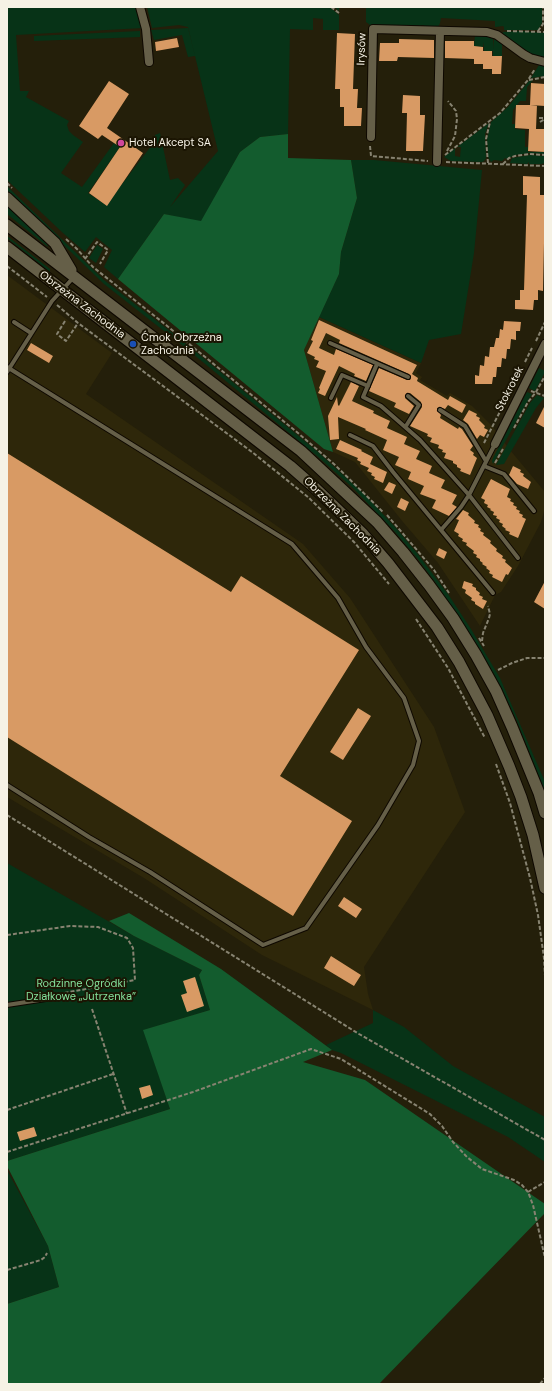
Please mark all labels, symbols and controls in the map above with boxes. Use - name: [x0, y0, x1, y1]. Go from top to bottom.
- street label: Irysów: [355, 32, 369, 66]
- place label: Hotel Akcept SA: [129, 136, 211, 150]
- marker: Hotel Akcept SA: [116, 138, 126, 148]
- street label: Obrzeżna Zachodnia: [37, 268, 127, 342]
- place label: Ćmok Obrzeżna Zachodnia: [141, 331, 222, 357]
- marker: Ćmok Obrzeżna Zachodnia: [128, 339, 138, 349]
- street label: Stokrotek: [493, 364, 527, 414]
- street label: Obrzeżna Zachodnia: [301, 475, 383, 557]
- park label: Rodzinne Ogródki Działkowe „Jutrzenka”: [26, 977, 136, 1003]

